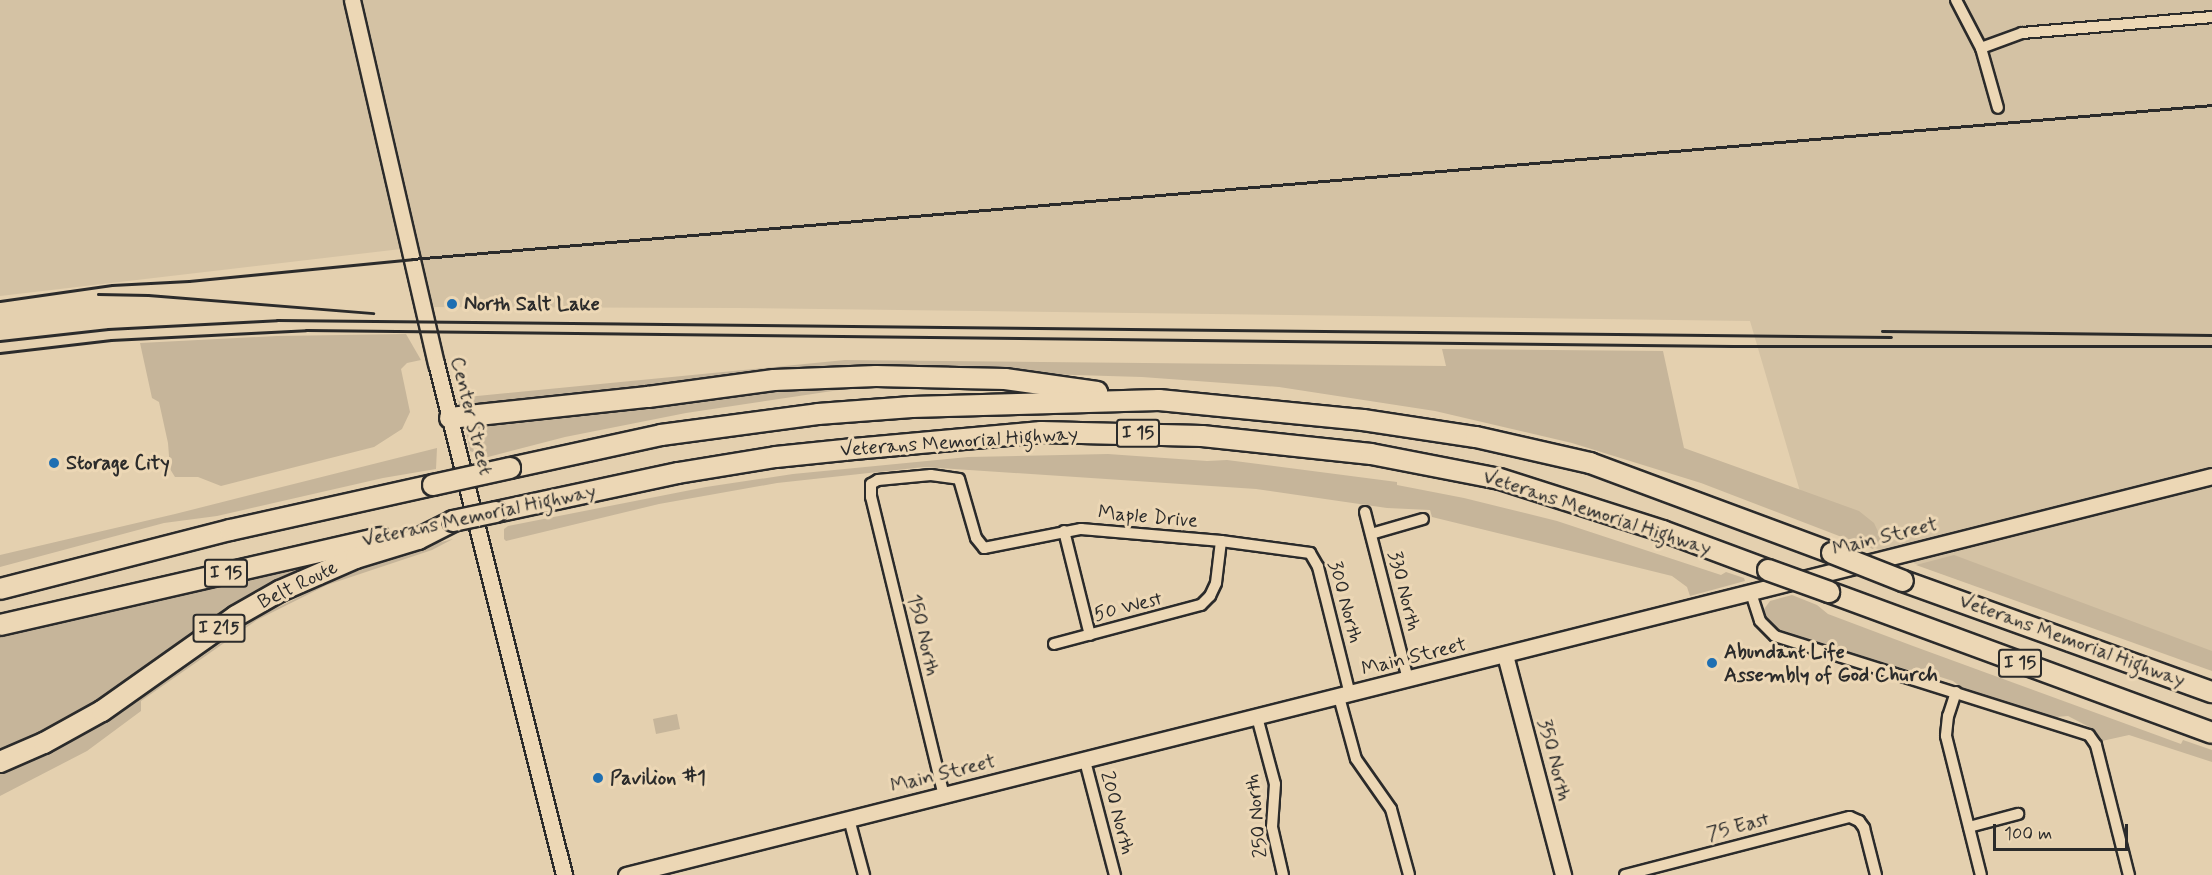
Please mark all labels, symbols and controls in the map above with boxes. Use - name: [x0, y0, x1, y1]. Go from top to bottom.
- place label: North Salt Lake: [464, 292, 600, 316]
- marker: North Salt Lake: [445, 297, 459, 311]
- street label: Center Street: [444, 353, 498, 479]
- road number: I 15: [1116, 418, 1160, 448]
- street label: Veterans Memorial Highway: [837, 422, 1081, 462]
- place label: Storage City: [66, 451, 170, 475]
- marker: Storage City: [47, 456, 61, 470]
- street label: Veterans Memorial Highway: [1478, 464, 1716, 562]
- street label: Veterans Memorial Highway: [358, 479, 600, 553]
- street label: Maple Drive: [1098, 501, 1198, 533]
- street label: Main Street: [1830, 512, 1940, 562]
- street label: 330 North: [1383, 549, 1425, 633]
- street label: Belt Route: [254, 555, 342, 615]
- road number: I 15: [204, 558, 248, 588]
- street label: 300 North: [1322, 558, 1368, 646]
- street label: 50 West: [1091, 587, 1165, 627]
- street label: Veterans Memorial Highway: [1954, 588, 2190, 694]
- street label: 150 North: [901, 592, 945, 678]
- road number: I 215: [192, 613, 246, 643]
- street label: Main Street: [1359, 632, 1469, 682]
- place label: Abundant Life Assembly of God Church: [1724, 640, 1938, 687]
- road number: I 15: [1998, 648, 2042, 678]
- marker: Abundant Life Assembly of God Church: [1705, 656, 1719, 670]
- street label: 350 North: [1532, 717, 1576, 803]
- street label: Main Street: [888, 749, 998, 799]
- place label: Pavilion #1: [610, 766, 705, 790]
- street label: 200 North: [1094, 769, 1140, 857]
- marker: Pavilion #1: [591, 771, 605, 785]
- street label: 250 North: [1241, 773, 1273, 859]
- street label: 75 East: [1704, 807, 1772, 847]
- scale bar: [1996, 812, 2131, 850]
- text: 100 m: [2004, 822, 2052, 846]

